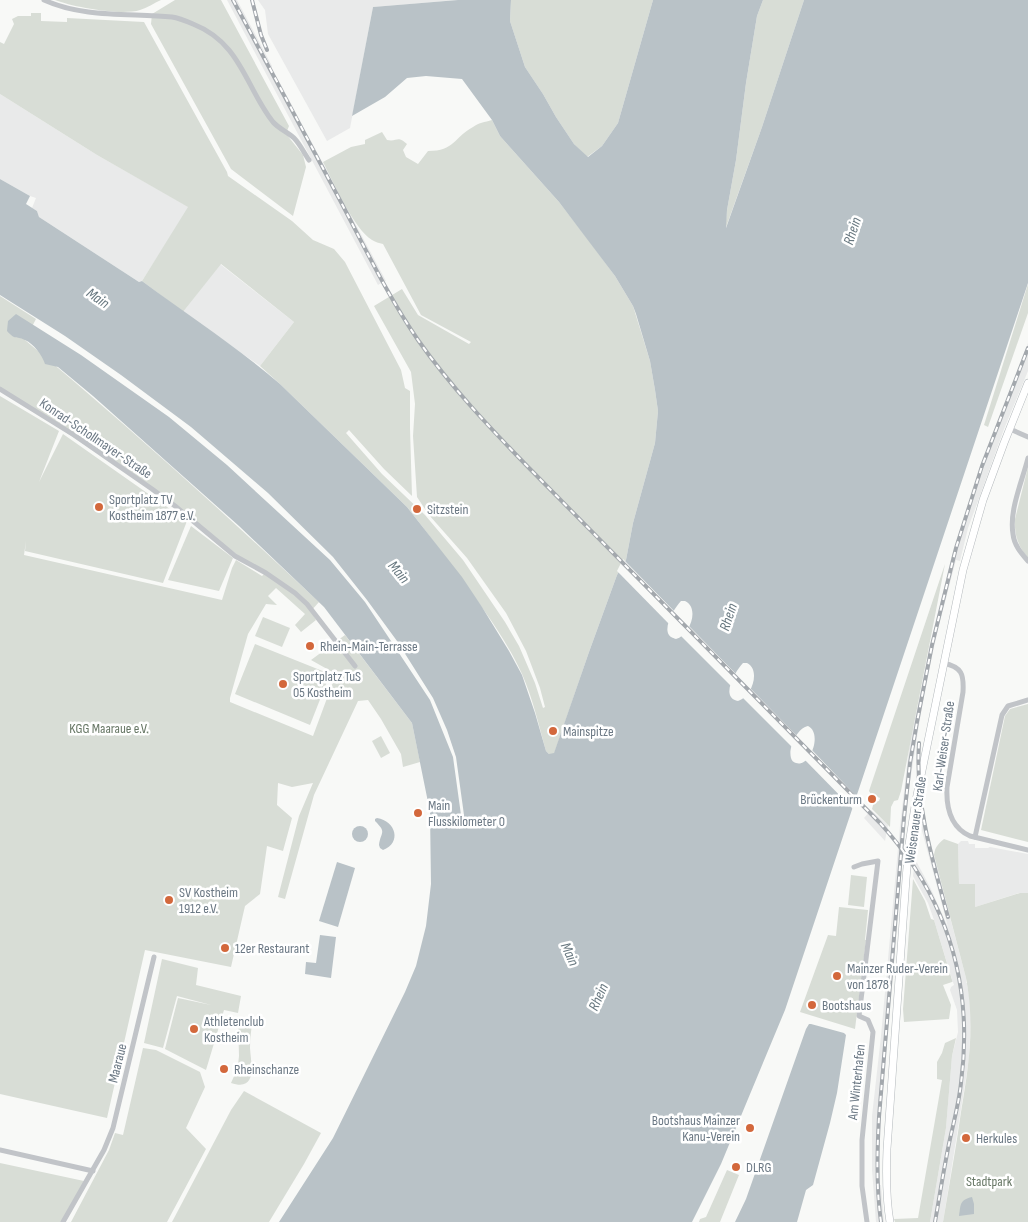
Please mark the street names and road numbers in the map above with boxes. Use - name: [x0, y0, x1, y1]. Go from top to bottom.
- street label: Konrad-Schollmayer-Straße: [36, 395, 155, 482]
- street label: Karl-Weiser-Straße: [929, 700, 958, 792]
- street label: Weisenauer Straße: [901, 775, 930, 865]
- street label: Maaraue: [104, 1042, 131, 1084]
- street label: Am Winterhafen: [844, 1043, 869, 1122]

